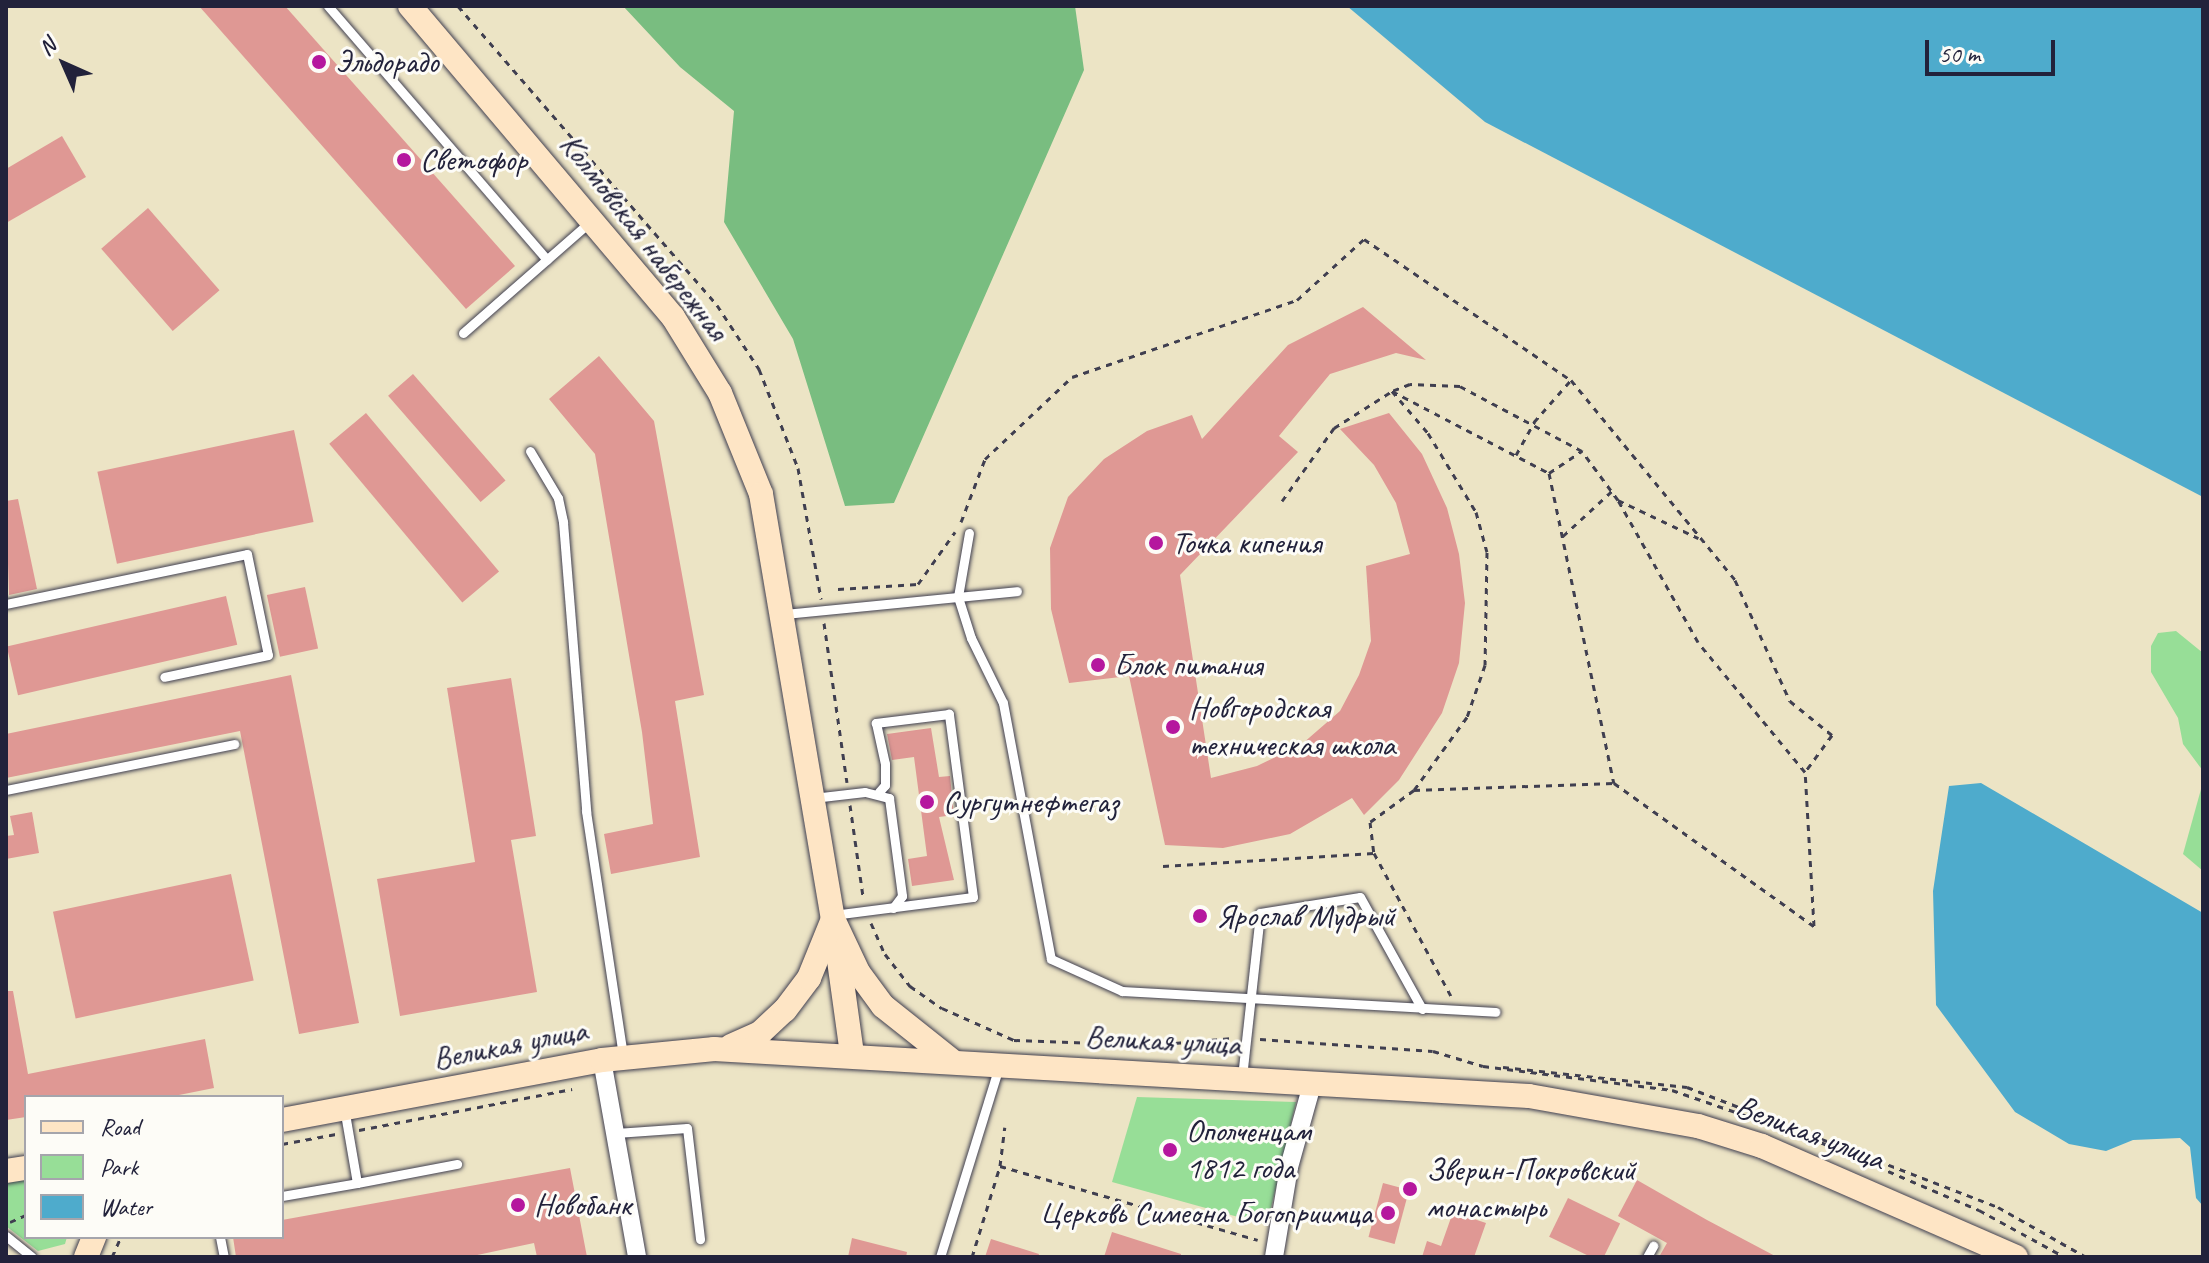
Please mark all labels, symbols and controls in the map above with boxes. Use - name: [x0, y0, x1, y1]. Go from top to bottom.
- north arrow: [24, 24, 104, 104]
- scale bar: [1929, 24, 2059, 74]
- text: N: [32, 32, 62, 62]
- text: 50 m: [1939, 39, 1980, 69]
- place label: Эльдорадо: [335, 43, 439, 81]
- marker: Эльдорадо: [310, 53, 328, 71]
- street label: Колмовская набережная: [551, 125, 737, 349]
- place label: Светофор: [420, 141, 527, 179]
- marker: Светофор: [395, 151, 413, 169]
- place label: Точка кипения: [1172, 524, 1321, 562]
- marker: Точка кипения: [1147, 534, 1165, 552]
- place label: Блок питания: [1114, 646, 1265, 684]
- marker: Блок питания: [1089, 656, 1107, 674]
- place label: Новгородская техническая школа: [1189, 690, 1394, 765]
- marker: Новгородская техническая школа: [1164, 718, 1182, 736]
- place label: Сургутнефтегаз: [943, 783, 1118, 821]
- marker: Сургутнефтегаз: [918, 793, 936, 811]
- place label: Ярослав Мудрый: [1216, 897, 1395, 935]
- marker: Ярослав Мудрый: [1191, 907, 1209, 925]
- street label: Великая улица: [429, 1011, 591, 1079]
- street label: Великая улица: [1083, 1018, 1243, 1064]
- street label: Великая улица: [1730, 1087, 1890, 1179]
- legend: [24, 1095, 284, 1239]
- text: Road: [100, 1112, 140, 1142]
- place label: Ополченцам 1812 года: [1186, 1113, 1310, 1188]
- marker: Ополченцам 1812 года: [1161, 1141, 1179, 1159]
- text: Park: [100, 1152, 138, 1182]
- place label: Зверин-Покровский монастырь: [1426, 1152, 1636, 1227]
- marker: Зверин-Покровский монастырь: [1401, 1180, 1419, 1198]
- place label: Новобанк: [534, 1186, 631, 1224]
- text: Water: [100, 1192, 152, 1222]
- place label: Церковь Симеона Богоприимца: [1041, 1194, 1372, 1232]
- marker: Новобанк: [509, 1196, 527, 1214]
- marker: Церковь Симеона Богоприимца: [1379, 1204, 1397, 1222]

